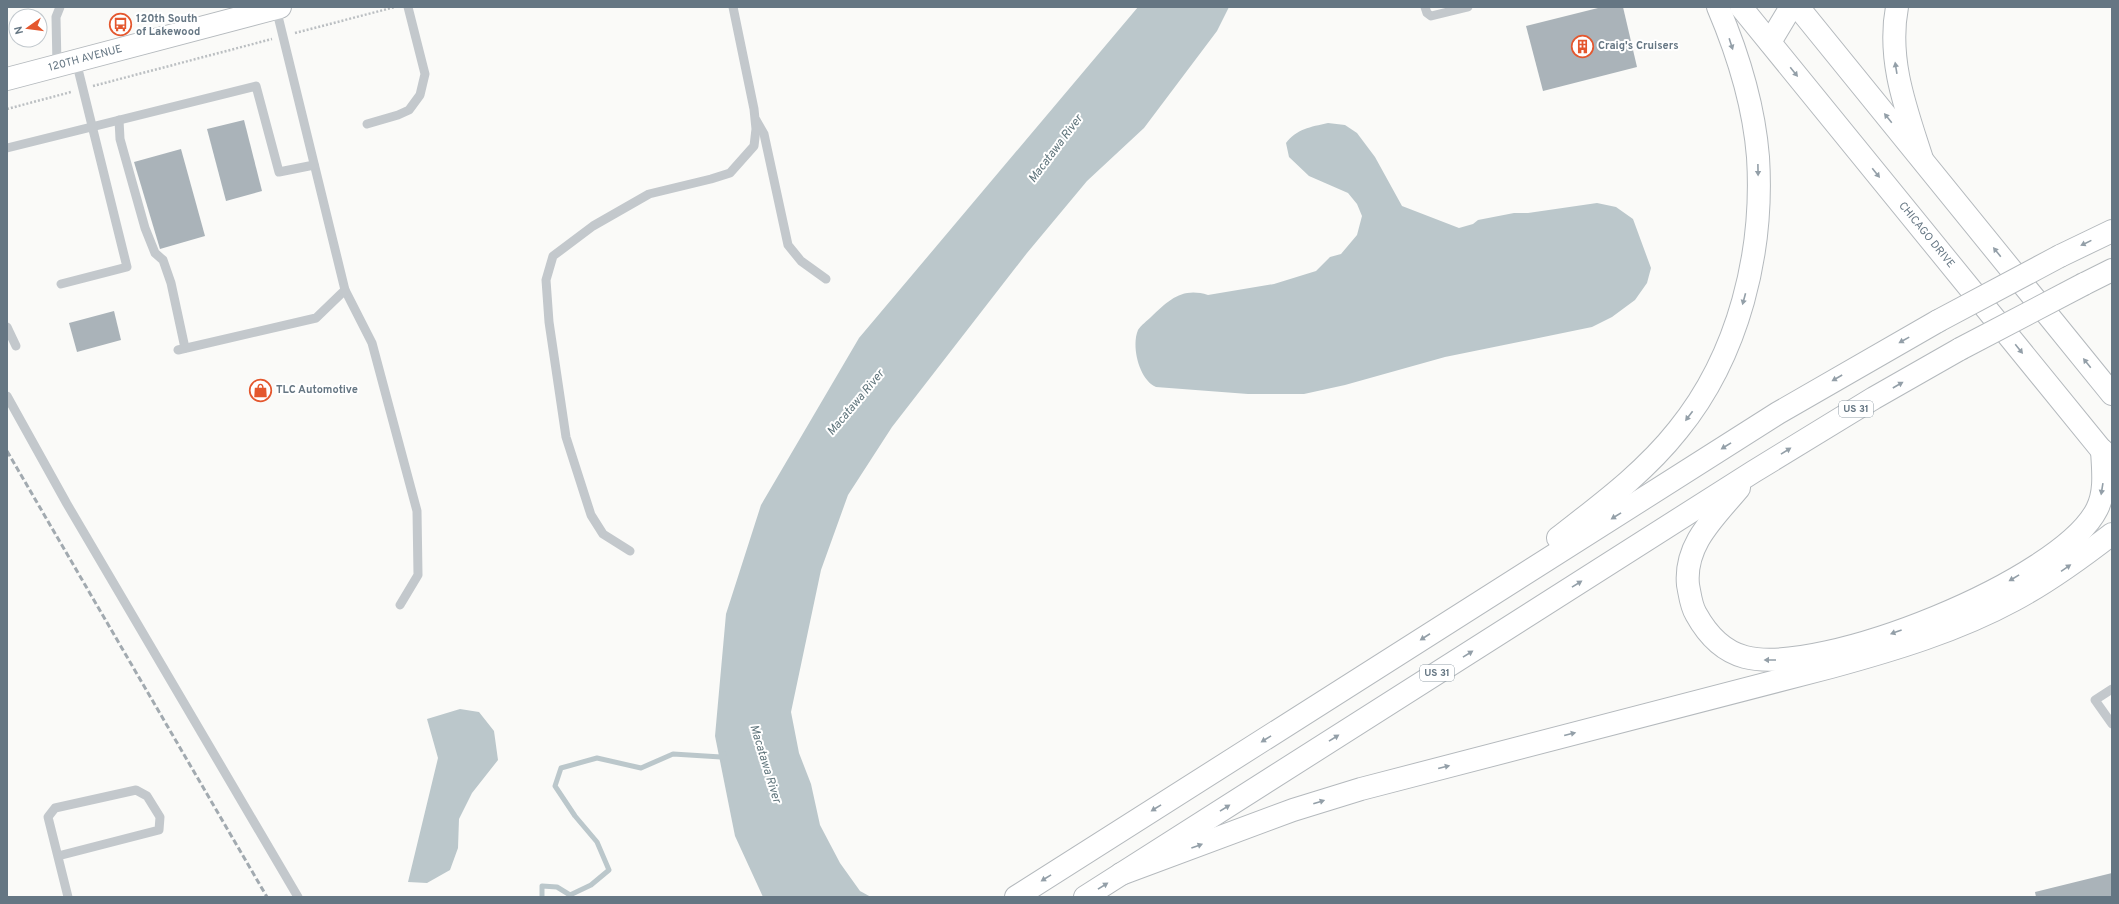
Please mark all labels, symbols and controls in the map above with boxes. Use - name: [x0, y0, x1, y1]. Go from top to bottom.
- north arrow: [8, 8, 48, 48]
- bus stop icon: 120th South of Lakewood: [108, 12, 134, 38]
- place label: 120th South of Lakewood: [136, 12, 200, 39]
- text: N: [12, 25, 27, 36]
- building icon: Craig's Cruisers: [1569, 33, 1595, 59]
- one-way arrow: [1729, 38, 1735, 50]
- place label: Craig's Cruisers: [1598, 39, 1679, 53]
- street label: 120TH AVENUE: [47, 42, 124, 75]
- one-way arrow: [1893, 62, 1899, 74]
- one-way arrow: [1790, 67, 1799, 78]
- water label: Macatawa River: [1025, 111, 1088, 186]
- one-way arrow: [1884, 113, 1893, 124]
- one-way arrow: [1755, 164, 1761, 177]
- one-way arrow: [1872, 168, 1881, 178]
- street label: CHICAGO DRIVE: [1895, 199, 1958, 271]
- one-way arrow: [2080, 240, 2091, 246]
- one-way arrow: [1992, 246, 2001, 257]
- one-way arrow: [1740, 293, 1746, 305]
- one-way arrow: [1898, 337, 1910, 343]
- one-way arrow: [2015, 343, 2023, 354]
- one-way arrow: [2083, 358, 2092, 369]
- water label: Macatawa River: [824, 366, 889, 439]
- one-way arrow: [1831, 375, 1843, 382]
- shop icon: TLC Automotive: [247, 377, 273, 403]
- one-way arrow: [1892, 381, 1904, 388]
- place label: TLC Automotive: [276, 383, 358, 397]
- road number: US 31: [1839, 401, 1873, 417]
- one-way arrow: [1685, 411, 1693, 422]
- one-way arrow: [1720, 443, 1732, 450]
- one-way arrow: [1780, 448, 1792, 455]
- one-way arrow: [2099, 483, 2105, 495]
- one-way arrow: [1611, 512, 1621, 520]
- one-way arrow: [2061, 564, 2072, 572]
- one-way arrow: [2008, 575, 2020, 582]
- one-way arrow: [1572, 580, 1582, 588]
- one-way arrow: [1890, 629, 1902, 635]
- one-way arrow: [1419, 634, 1431, 641]
- one-way arrow: [1462, 650, 1474, 657]
- one-way arrow: [1763, 657, 1776, 663]
- road number: US 31: [1420, 665, 1454, 681]
- water label: Macatawa River: [745, 723, 785, 807]
- one-way arrow: [1564, 731, 1576, 737]
- one-way arrow: [1260, 735, 1272, 742]
- one-way arrow: [1328, 735, 1340, 742]
- one-way arrow: [1438, 763, 1450, 769]
- one-way arrow: [1313, 799, 1325, 805]
- one-way arrow: [1151, 804, 1161, 812]
- one-way arrow: [1219, 805, 1231, 812]
- one-way arrow: [1191, 843, 1203, 849]
- one-way arrow: [1040, 874, 1052, 881]
- one-way arrow: [1097, 882, 1109, 889]

